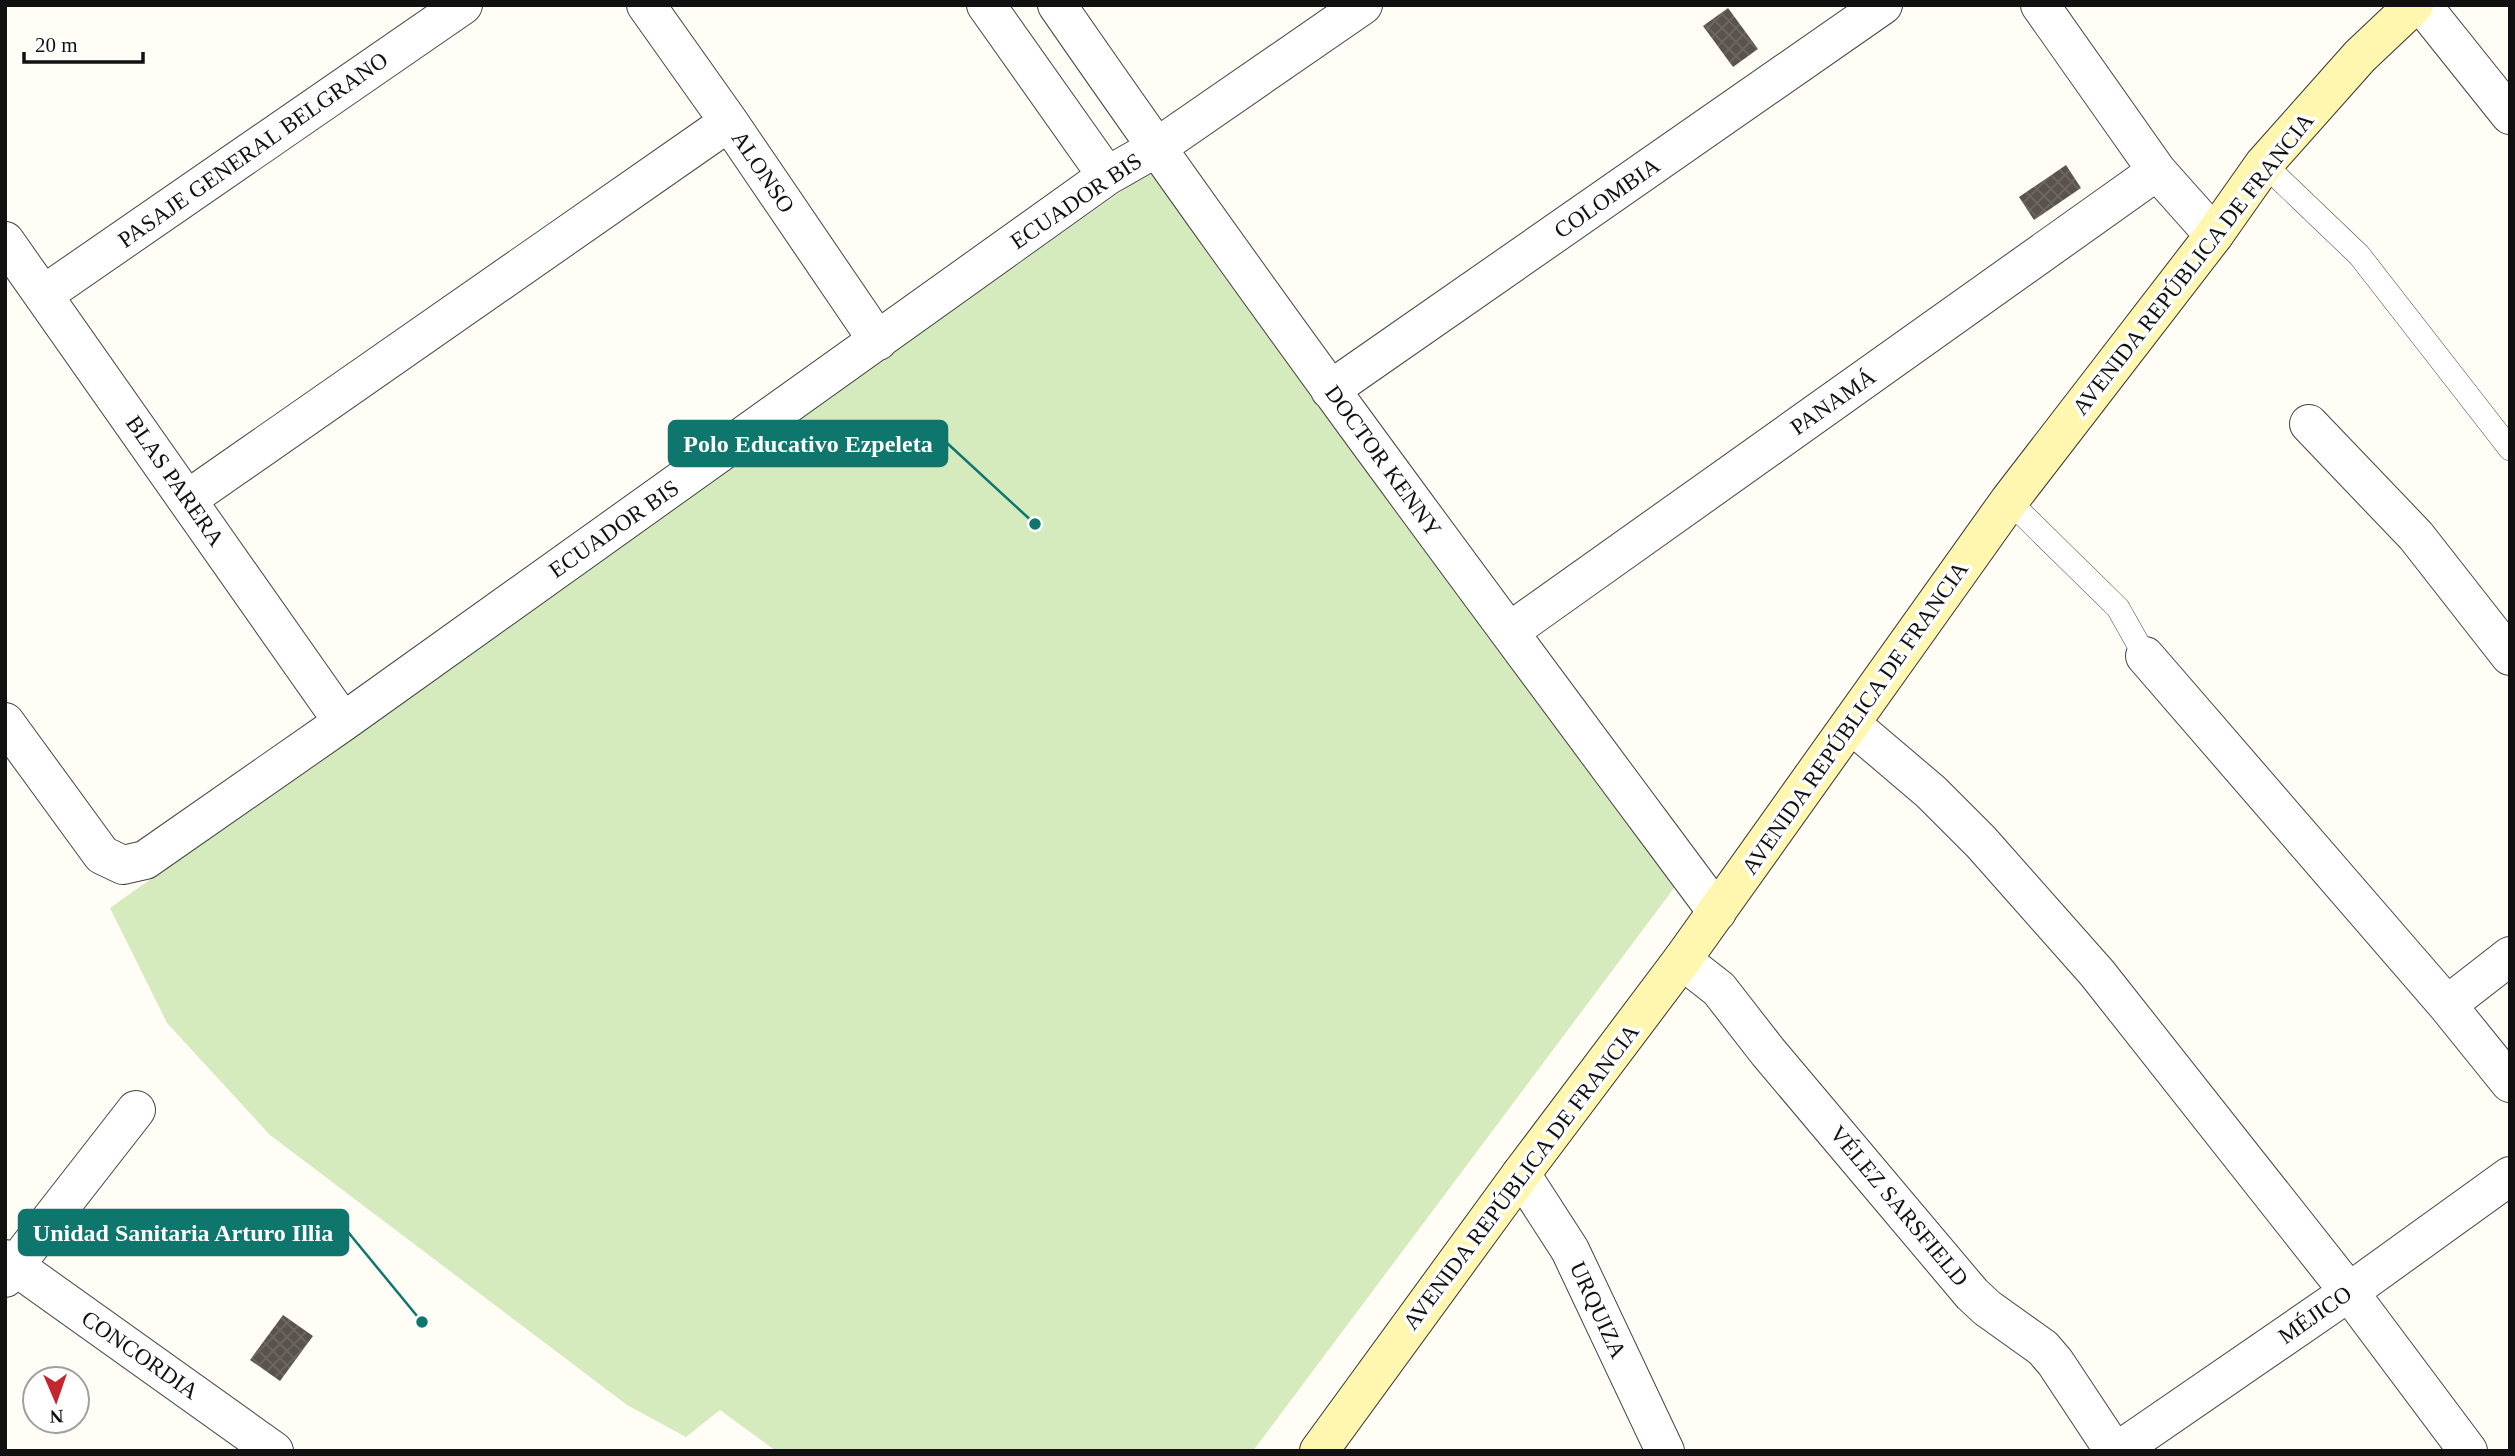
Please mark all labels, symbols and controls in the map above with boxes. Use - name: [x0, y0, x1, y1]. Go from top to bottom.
- scale bar: [24, 21, 144, 65]
- text: 20 m: [35, 33, 78, 57]
- street label: PASAJE GENERAL BELGRANO: [114, 47, 392, 253]
- street label: AVENIDA REPÚBLICA DE FRANCIA: [2067, 107, 2319, 420]
- street label: ALONSO: [727, 126, 799, 218]
- street label: ECUADOR BIS: [1006, 148, 1146, 254]
- street label: COLOMBIA: [1550, 152, 1665, 243]
- street label: PANAMÁ: [1786, 364, 1880, 440]
- street label: DOCTOR KENNY: [1320, 381, 1446, 542]
- street label: BLAS PARERA: [121, 411, 229, 551]
- callout: Polo Educativo Ezpeleta: [669, 421, 947, 466]
- text: Polo Educativo Ezpeleta: [683, 431, 933, 457]
- street label: ECUADOR BIS: [544, 475, 684, 583]
- street label: AVENIDA REPÚBLICA DE FRANCIA: [1736, 556, 1973, 879]
- street label: AVENIDA REPÚBLICA DE FRANCIA: [1397, 1018, 1644, 1335]
- street label: VÉLEZ SARSFIELD: [1825, 1121, 1973, 1291]
- callout: Unidad Sanitaria Arturo Illia: [19, 1210, 348, 1255]
- text: Unidad Sanitaria Arturo Illia: [33, 1220, 333, 1246]
- street label: URQUIZA: [1565, 1258, 1631, 1363]
- street label: MÉJICO: [2274, 1281, 2356, 1349]
- street label: CONCORDIA: [77, 1306, 203, 1405]
- north arrow: [21, 1365, 91, 1435]
- text: N: [49, 1406, 64, 1427]

